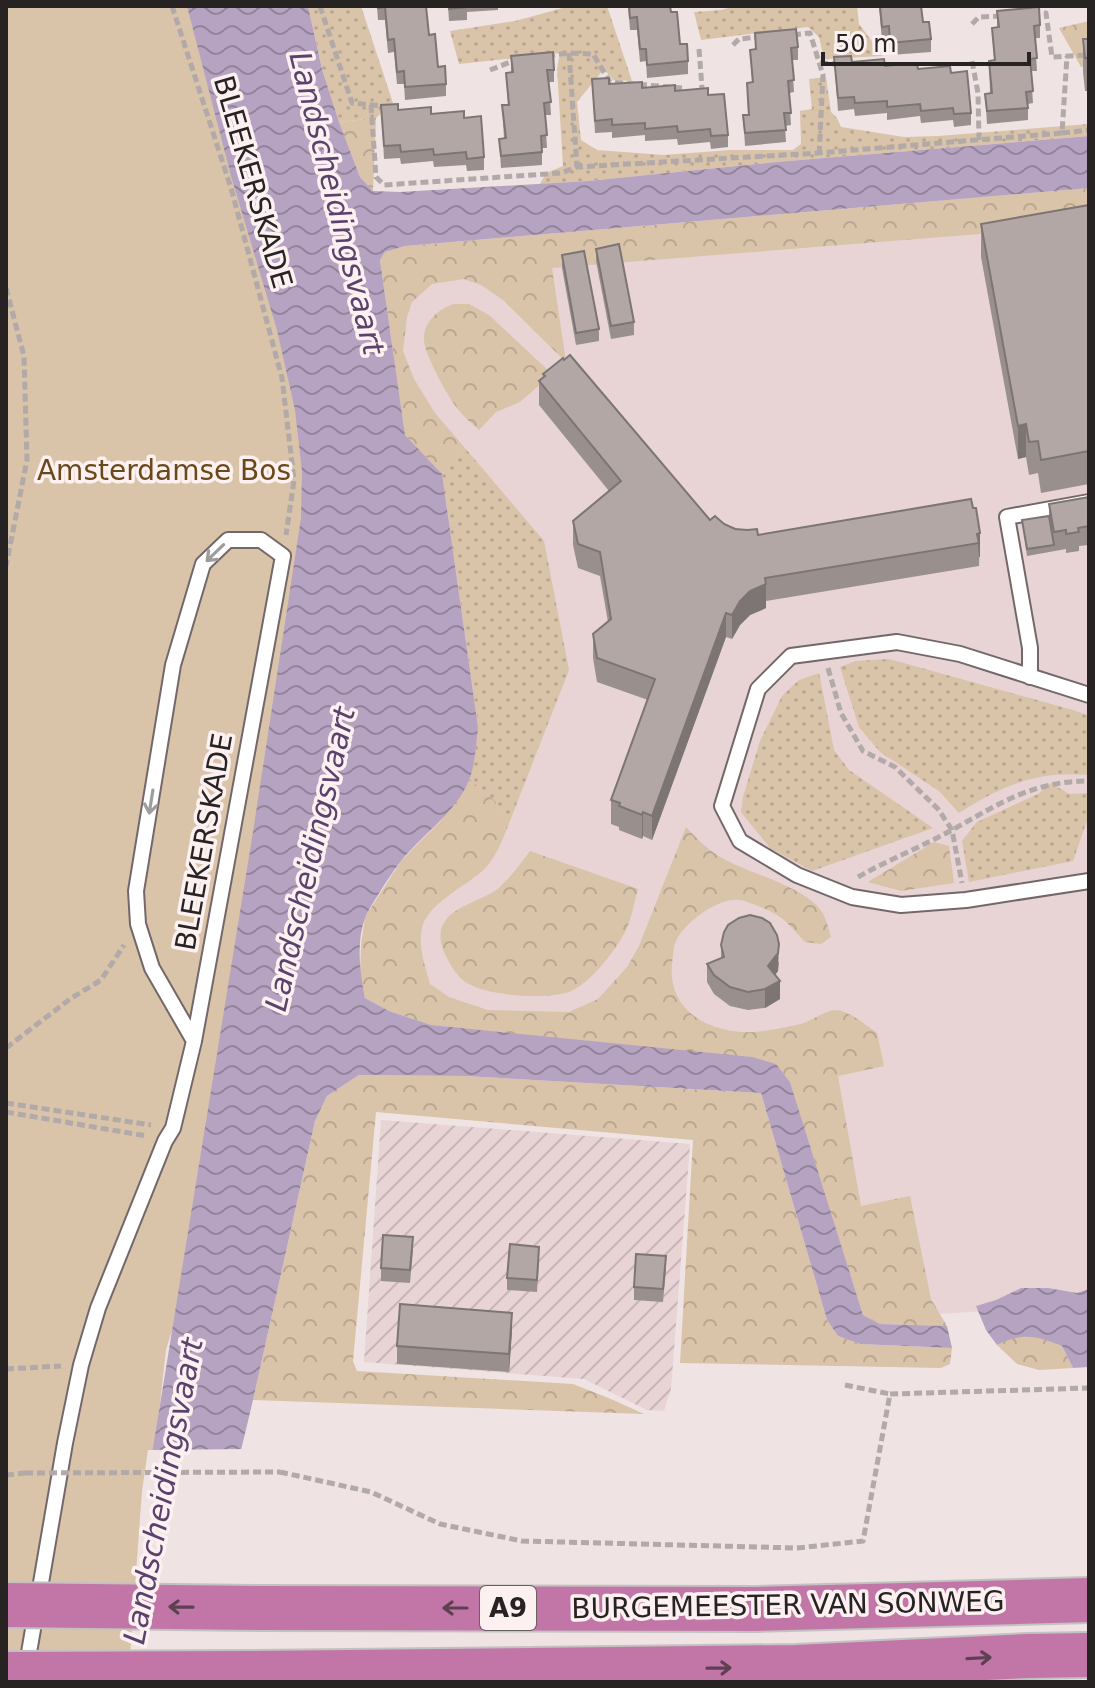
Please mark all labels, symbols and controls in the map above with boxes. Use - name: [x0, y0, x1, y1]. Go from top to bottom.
- scale bar: [823, 16, 1029, 66]
- text: 50 m: [835, 30, 897, 58]
- water label: Landscheidingsvaart: [282, 48, 392, 359]
- street label: BLEEKERSKADE: [207, 72, 299, 292]
- park label: Amsterdamse Bos: [37, 454, 291, 487]
- one-way arrow: [205, 543, 225, 562]
- water label: Landscheidingsvaart: [258, 702, 362, 1014]
- street label: BLEEKERSKADE: [169, 731, 239, 953]
- one-way arrow: [143, 788, 158, 814]
- water label: Landscheidingsvaart: [116, 1334, 210, 1647]
- street label: BURGEMEESTER VAN SONWEG: [571, 1585, 1005, 1625]
- road number: A9: [480, 1586, 536, 1630]
- one-way arrow: [168, 1599, 195, 1615]
- one-way arrow: [442, 1600, 469, 1616]
- one-way arrow: [965, 1650, 992, 1665]
- one-way arrow: [705, 1660, 732, 1675]

